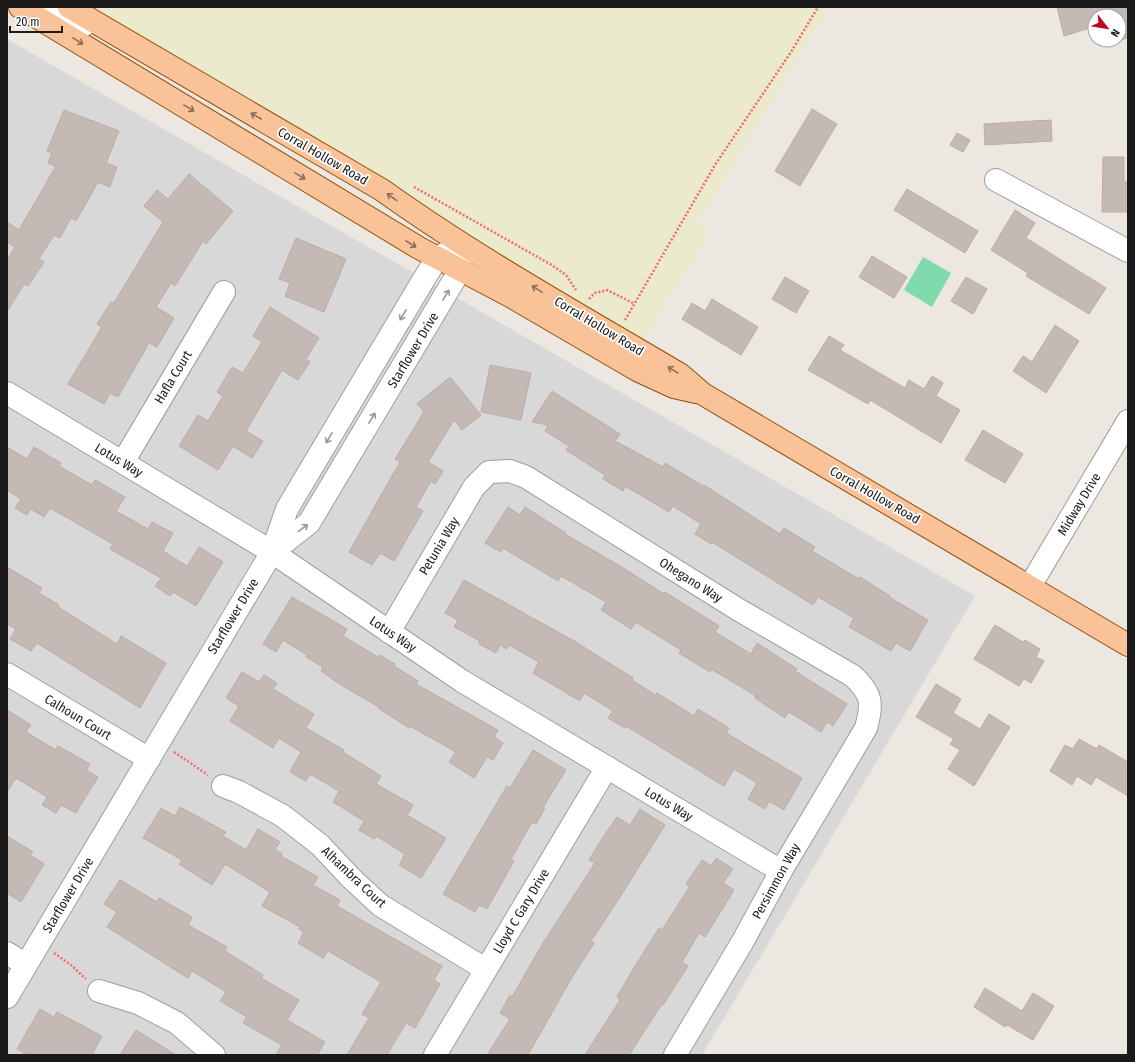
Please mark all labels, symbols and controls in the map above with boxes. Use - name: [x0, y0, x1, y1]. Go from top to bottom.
- scale bar: [10, 8, 62, 34]
- north arrow: [1087, 8, 1127, 48]
- text: 20 m: [16, 15, 40, 29]
- text: N: [1108, 27, 1122, 39]
- one-way arrow: [72, 38, 84, 46]
- one-way arrow: [183, 105, 195, 113]
- one-way arrow: [250, 112, 262, 120]
- street label: Corral Hollow Road: [275, 124, 371, 188]
- one-way arrow: [294, 172, 306, 180]
- one-way arrow: [386, 193, 397, 201]
- one-way arrow: [405, 240, 417, 248]
- one-way arrow: [531, 285, 543, 293]
- one-way arrow: [442, 289, 450, 301]
- street label: Corral Hollow Road: [552, 293, 646, 359]
- one-way arrow: [398, 309, 406, 321]
- street label: Starflower Drive: [385, 310, 441, 390]
- street label: Hafla Court: [151, 347, 195, 406]
- one-way arrow: [667, 365, 679, 373]
- one-way arrow: [368, 412, 376, 424]
- one-way arrow: [325, 432, 333, 443]
- street label: Lotus Way: [92, 440, 146, 480]
- street label: Corral Hollow Road: [827, 463, 923, 527]
- street label: Midway Drive: [1054, 470, 1104, 538]
- street label: Petunia Way: [416, 514, 462, 578]
- one-way arrow: [297, 524, 308, 532]
- street label: Ohegano Way: [657, 555, 726, 605]
- street label: Starflower Drive: [205, 576, 261, 656]
- street label: Lotus Way: [367, 613, 419, 655]
- street label: Calhoun Court: [42, 691, 115, 743]
- street label: Lotus Way: [642, 784, 696, 824]
- street label: Persimmon Way: [749, 840, 803, 921]
- street label: Alhambra Court: [319, 843, 390, 911]
- street label: Starflower Drive: [40, 855, 96, 935]
- street label: Lloyd C Gary Drive: [490, 866, 552, 956]

